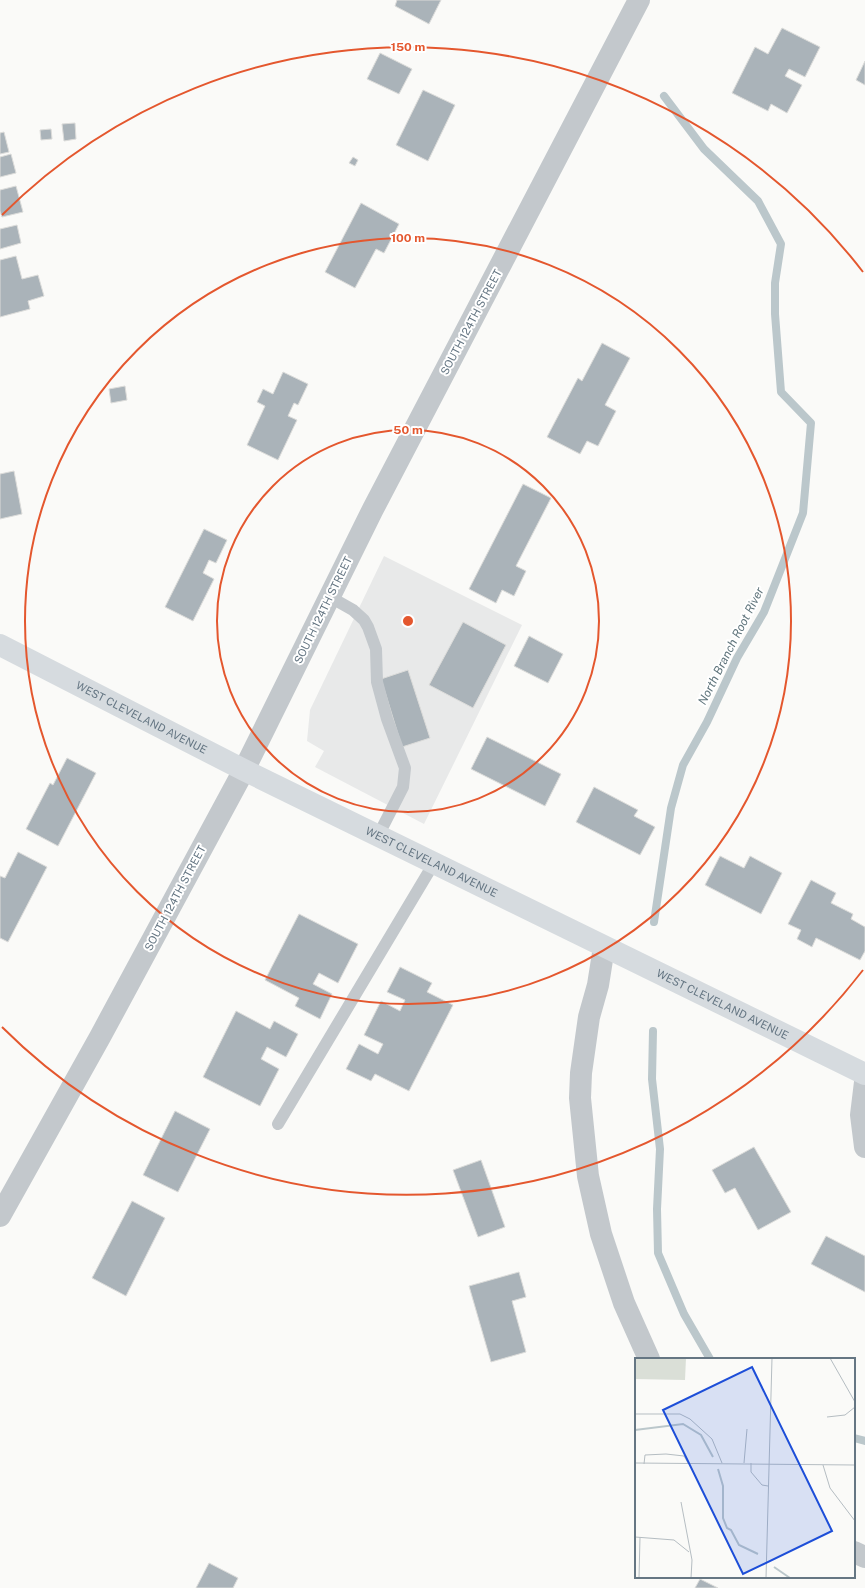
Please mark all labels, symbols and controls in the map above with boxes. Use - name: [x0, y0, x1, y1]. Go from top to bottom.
- text: 150 m: [391, 40, 425, 54]
- text: 100 m: [391, 231, 425, 245]
- street label: SOUTH 124TH STREET: [438, 267, 504, 377]
- text: 50 m: [393, 423, 423, 437]
- street label: SOUTH 124TH STREET: [292, 554, 354, 665]
- water label: North Branch Root River: [695, 584, 767, 707]
- centre of rings: [401, 614, 415, 628]
- street label: WEST CLEVELAND AVENUE: [74, 679, 209, 756]
- street label: WEST CLEVELAND AVENUE: [364, 824, 500, 899]
- street label: SOUTH 124TH STREET: [142, 843, 208, 953]
- street label: WEST CLEVELAND AVENUE: [655, 967, 791, 1042]
- inset map: [635, 1358, 855, 1578]

